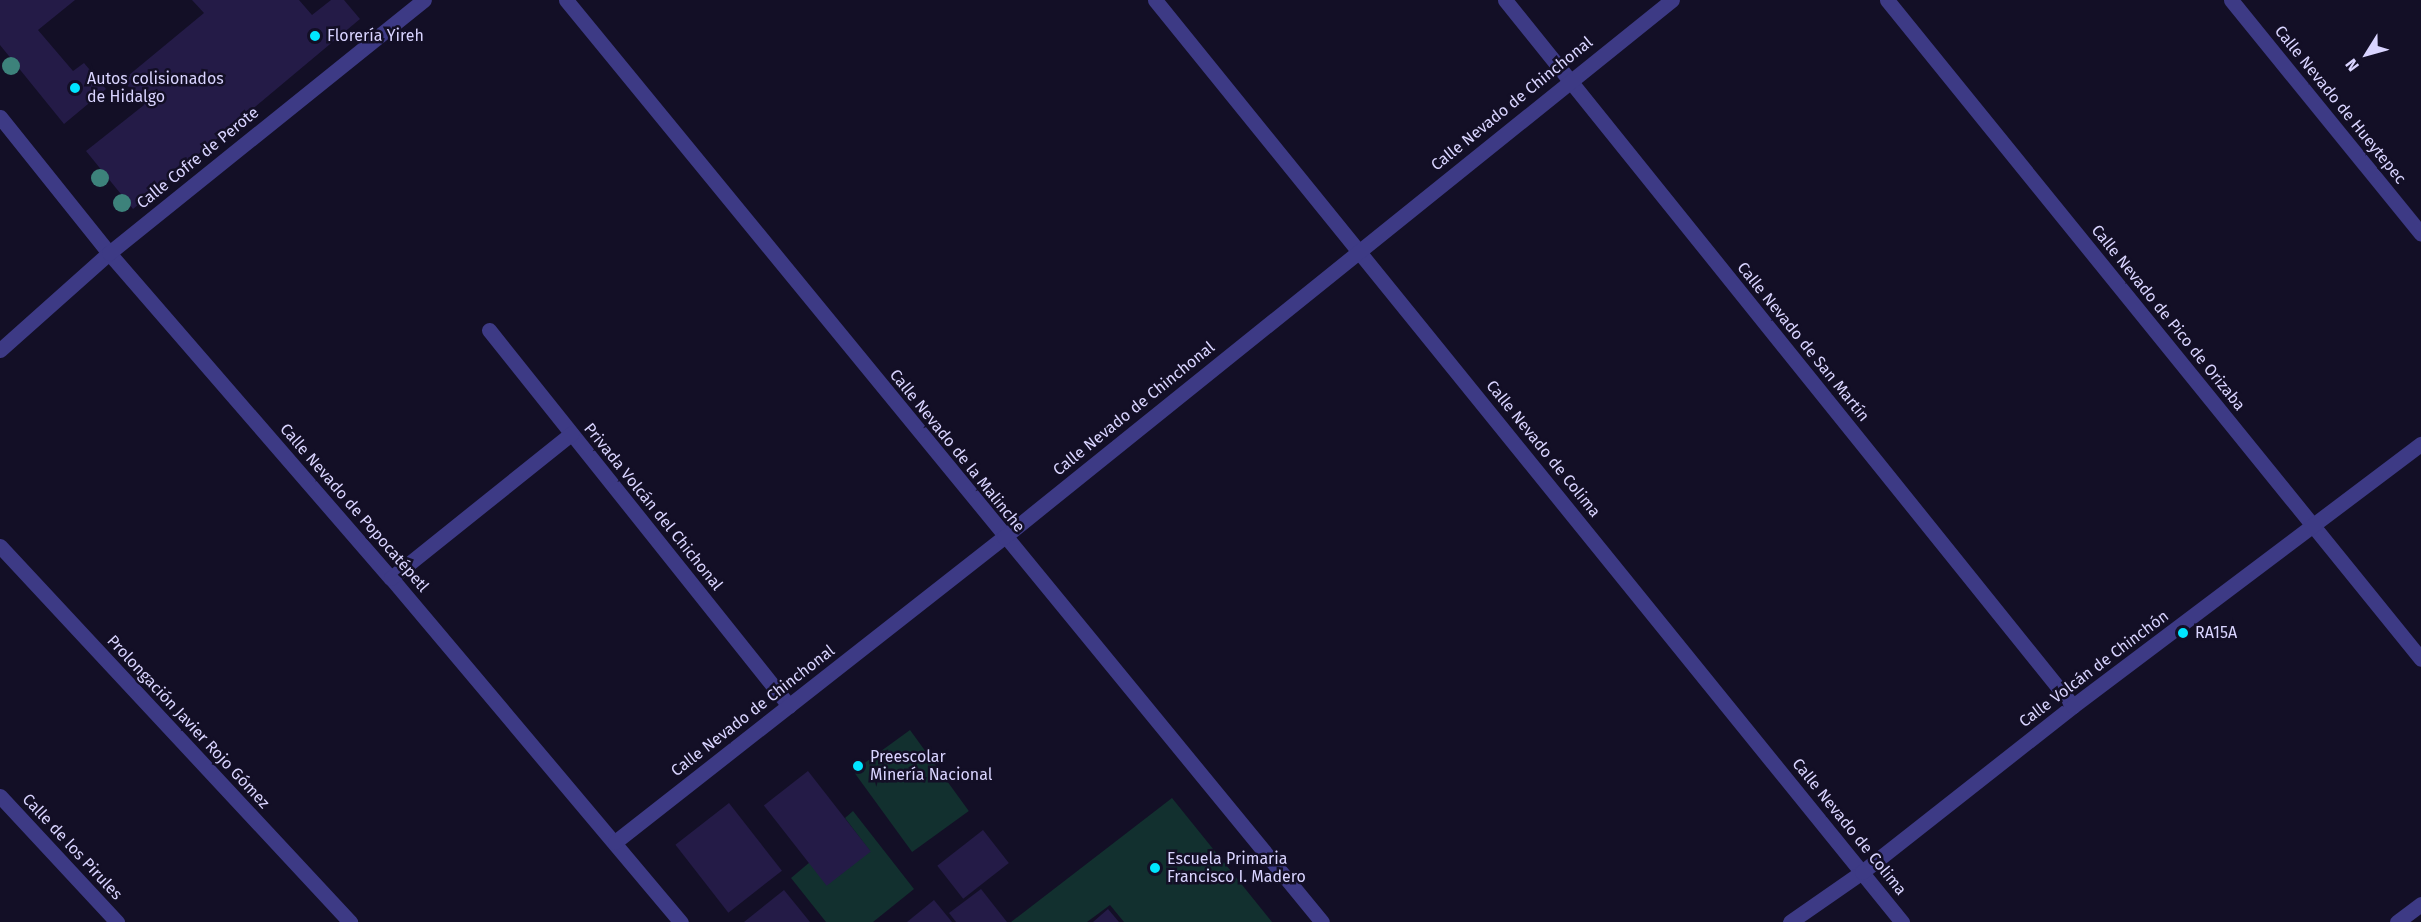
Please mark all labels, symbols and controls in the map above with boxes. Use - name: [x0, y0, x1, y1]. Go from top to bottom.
- street label: Calle Nevado de Hueytepec: [2270, 22, 2410, 188]
- north arrow: [2337, 24, 2397, 84]
- place label: Florería Yireh: [327, 26, 424, 46]
- marker: Florería Yireh: [308, 29, 322, 43]
- street label: Calle Nevado de Chinchonal: [1427, 33, 1597, 175]
- place label: Autos colisionados de Hidalgo: [87, 69, 224, 107]
- marker: Autos colisionados de Hidalgo: [68, 81, 82, 95]
- street label: Calle Cofre de Perote: [133, 103, 263, 213]
- street label: Calle Nevado de Pico de Orizaba: [2087, 221, 2249, 415]
- street label: Calle Nevado de San Martín: [1733, 259, 1873, 425]
- street label: Calle Nevado de Chinchonal: [1049, 338, 1219, 480]
- street label: Calle Nevado de la Malinche: [885, 366, 1029, 536]
- street label: Calle Nevado de Colima: [1482, 377, 1604, 521]
- street label: Calle Nevado de Popocatépetl: [276, 420, 432, 596]
- street label: Privada Volcán del Chichonal: [580, 420, 726, 594]
- street label: Calle Volcán de Chinchón: [2015, 607, 2173, 731]
- place label: RA15A: [2195, 623, 2237, 643]
- marker: RA15A: [2176, 626, 2190, 640]
- street label: Prolongación Javier Rojo Gómez: [103, 631, 273, 813]
- street label: Calle Nevado de Chinchonal: [667, 641, 839, 781]
- place label: Preescolar Minería Nacional: [870, 747, 992, 785]
- street label: Calle Nevado de Colima: [1788, 755, 1910, 899]
- marker: Preescolar Minería Nacional: [851, 759, 865, 773]
- street label: Calle de los Pirules: [18, 790, 126, 904]
- place label: Escuela Primaria Francisco I. Madero: [1167, 849, 1306, 887]
- marker: Escuela Primaria Francisco I. Madero: [1148, 861, 1162, 875]

